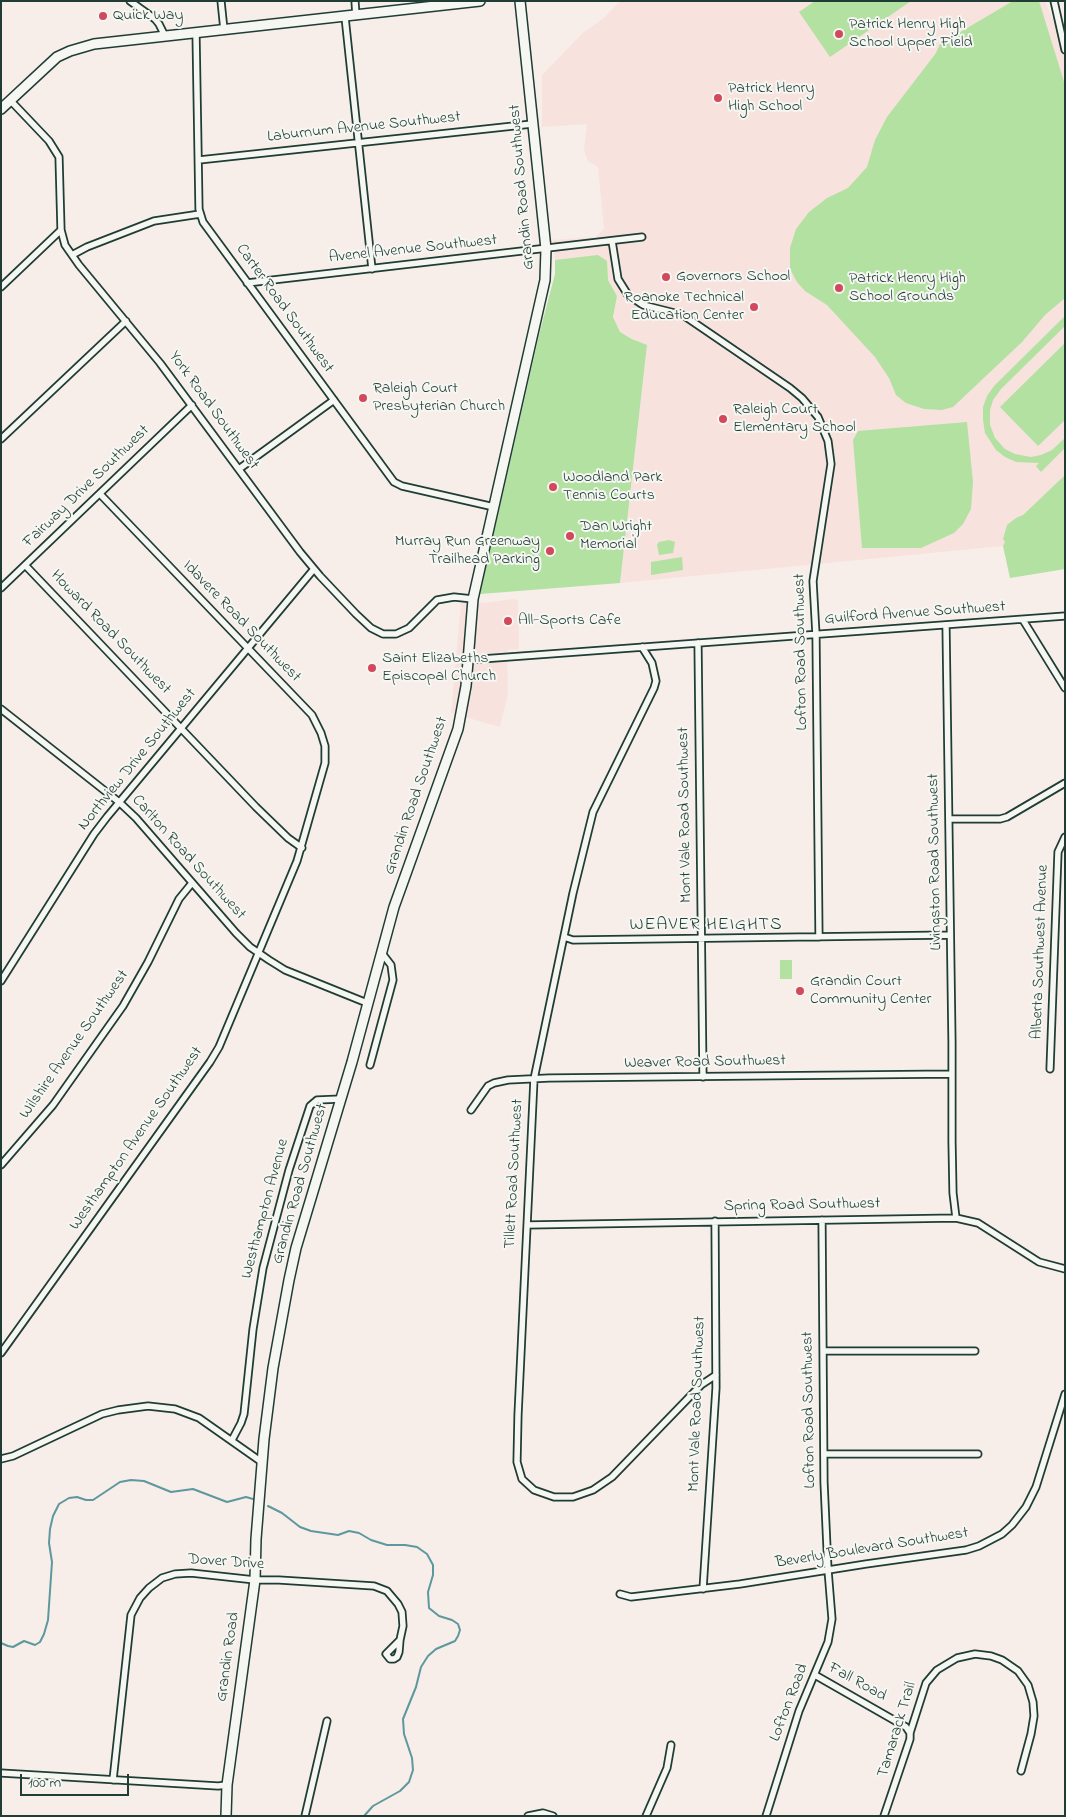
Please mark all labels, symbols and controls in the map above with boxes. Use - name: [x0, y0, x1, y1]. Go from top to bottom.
- place label: Quick Way: [113, 6, 183, 26]
- marker: Quick Way: [97, 10, 109, 22]
- place label: Patrick Henry High School Upper Field: [849, 15, 973, 53]
- marker: Patrick Henry High School Upper Field: [833, 28, 845, 40]
- place label: Patrick Henry High School: [728, 79, 814, 117]
- marker: Patrick Henry High School: [712, 92, 724, 104]
- street label: Grandin Road Southwest: [506, 104, 540, 270]
- street label: Laburnum Avenue Southwest: [266, 108, 462, 148]
- street label: Avenel Avenue Southwest: [328, 232, 498, 268]
- street label: Carter Road Southwest: [231, 241, 337, 377]
- place label: Governors School: [676, 267, 790, 287]
- place label: Patrick Henry High School Grounds: [849, 269, 966, 307]
- marker: Governors School: [660, 271, 672, 283]
- marker: Patrick Henry High School Grounds: [833, 282, 845, 294]
- place label: Roanoke Technical Education Center: [624, 288, 744, 326]
- marker: Roanoke Technical Education Center: [748, 301, 760, 313]
- street label: York Road Southwest: [164, 348, 262, 474]
- place label: Raleigh Court Presbyterian Church: [373, 379, 505, 417]
- marker: Raleigh Court Presbyterian Church: [357, 392, 369, 404]
- place label: Raleigh Court Elementary School: [733, 400, 856, 438]
- marker: Raleigh Court Elementary School: [717, 413, 729, 425]
- street label: Fairway Drive Southwest: [20, 422, 154, 552]
- place label: Woodland Park Tennis Courts: [563, 468, 662, 506]
- marker: Woodland Park Tennis Courts: [547, 481, 559, 493]
- place label: Dan Wright Memorial: [580, 517, 652, 555]
- marker: Dan Wright Memorial: [564, 530, 576, 542]
- place label: Murray Run Greenway Trailhead Parking: [395, 532, 540, 570]
- marker: Murray Run Greenway Trailhead Parking: [544, 545, 556, 557]
- street label: Idavere Road Southwest: [178, 557, 304, 687]
- street label: Howard Road Southwest: [46, 567, 174, 699]
- street label: Lofton Road Southwest: [791, 573, 813, 731]
- street label: Guilford Avenue Southwest: [824, 598, 1006, 630]
- place label: All-Sports Cafe: [518, 611, 621, 631]
- marker: All-Sports Cafe: [502, 615, 514, 627]
- place label: Saint Elizabeths Episcopal Church: [382, 649, 496, 687]
- marker: Saint Elizabeths Episcopal Church: [366, 662, 378, 674]
- street label: Northview Drive Southwest: [75, 685, 201, 835]
- street label: Grandin Road Southwest: [381, 714, 453, 878]
- street label: Mont Vale Road Southwest: [675, 727, 697, 903]
- street label: Livingston Road Southwest: [925, 773, 947, 951]
- street label: Carlton Road Southwest: [127, 792, 249, 924]
- street label: Alberta Southwest Avenue: [1028, 864, 1054, 1040]
- district label: WEAVER HEIGHTS: [628, 915, 784, 937]
- street label: Wilshire Avenue Southwest: [16, 967, 134, 1123]
- place label: Grandin Court Community Center: [810, 972, 931, 1010]
- marker: Grandin Court Community Center: [794, 985, 806, 997]
- street label: Westhampton Avenue Southwest: [66, 1043, 208, 1235]
- street label: Weaver Road Southwest: [624, 1052, 786, 1074]
- street label: Tillett Road Southwest: [501, 1099, 529, 1249]
- street label: Grandin Road Southwest: [269, 1102, 333, 1266]
- street label: Westhampton Avenue: [238, 1137, 294, 1281]
- street label: Spring Road Southwest: [724, 1195, 880, 1217]
- street label: Mont Vale Road Southwest: [685, 1316, 711, 1492]
- street label: Lofton Road Southwest: [799, 1331, 821, 1489]
- street label: Beverly Boulevard Southwest: [774, 1524, 970, 1574]
- street label: Dover Drive: [187, 1551, 265, 1575]
- street label: Grandin Road: [213, 1611, 245, 1703]
- street label: Fall Road: [825, 1659, 889, 1707]
- street label: Lofton Road: [766, 1662, 814, 1744]
- street label: Tamarack Trail: [874, 1680, 922, 1780]
- scale bar: [22, 1764, 131, 1796]
- text: 100 m: [28, 1772, 61, 1794]

